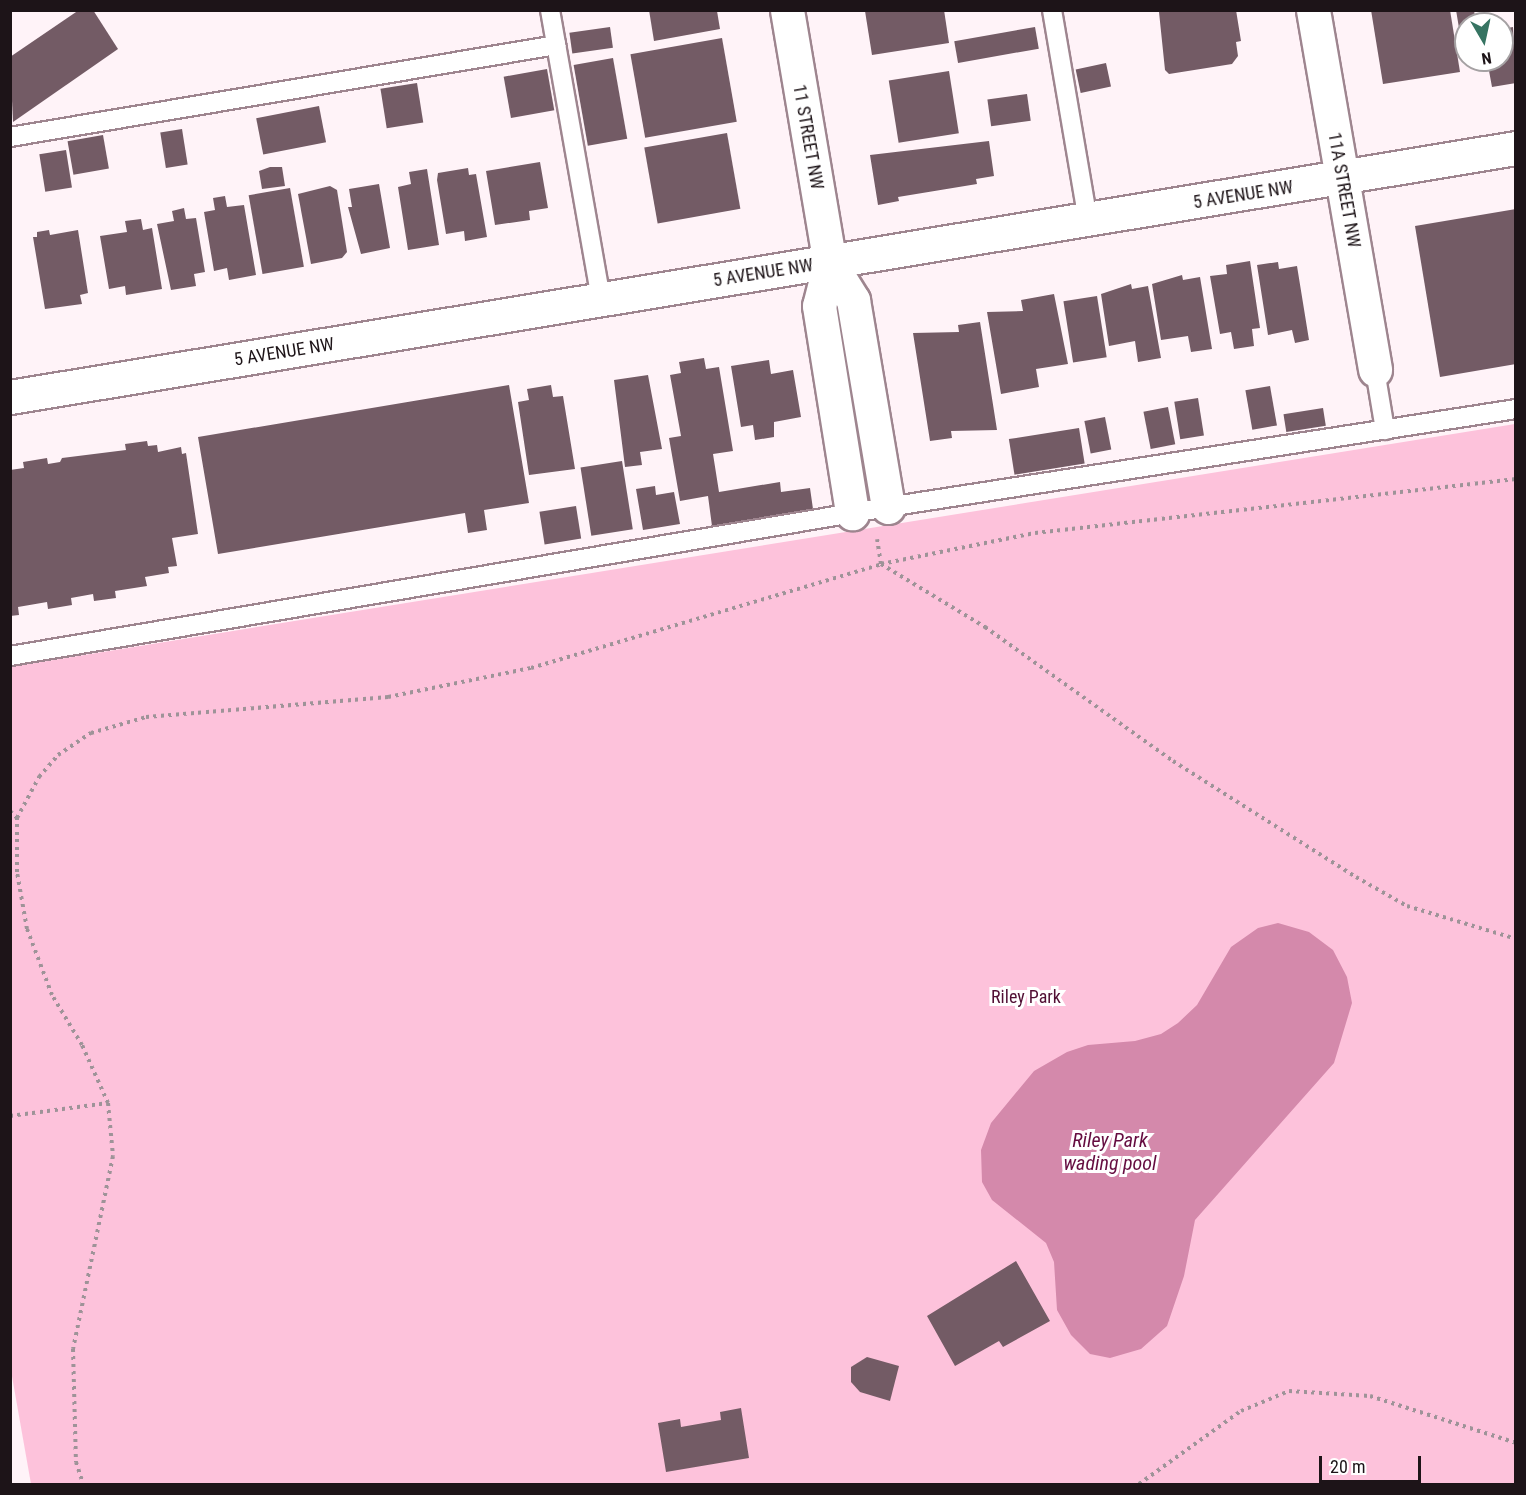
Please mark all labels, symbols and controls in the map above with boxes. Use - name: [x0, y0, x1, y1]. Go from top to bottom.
- north arrow: [1454, 12, 1514, 72]
- text: N: [1480, 48, 1493, 68]
- street label: 11 STREET NW: [788, 83, 828, 191]
- street label: 11A STREET NW: [1323, 131, 1365, 249]
- street label: 5 AVENUE NW: [1191, 176, 1295, 214]
- street label: 5 AVENUE NW: [711, 254, 815, 292]
- street label: 5 AVENUE NW: [232, 333, 336, 371]
- park label: Riley Park: [991, 986, 1061, 1008]
- water label: Riley Park wading pool: [1064, 1129, 1156, 1176]
- scale bar: [1322, 1444, 1424, 1482]
- text: 20 m: [1330, 1456, 1365, 1477]

